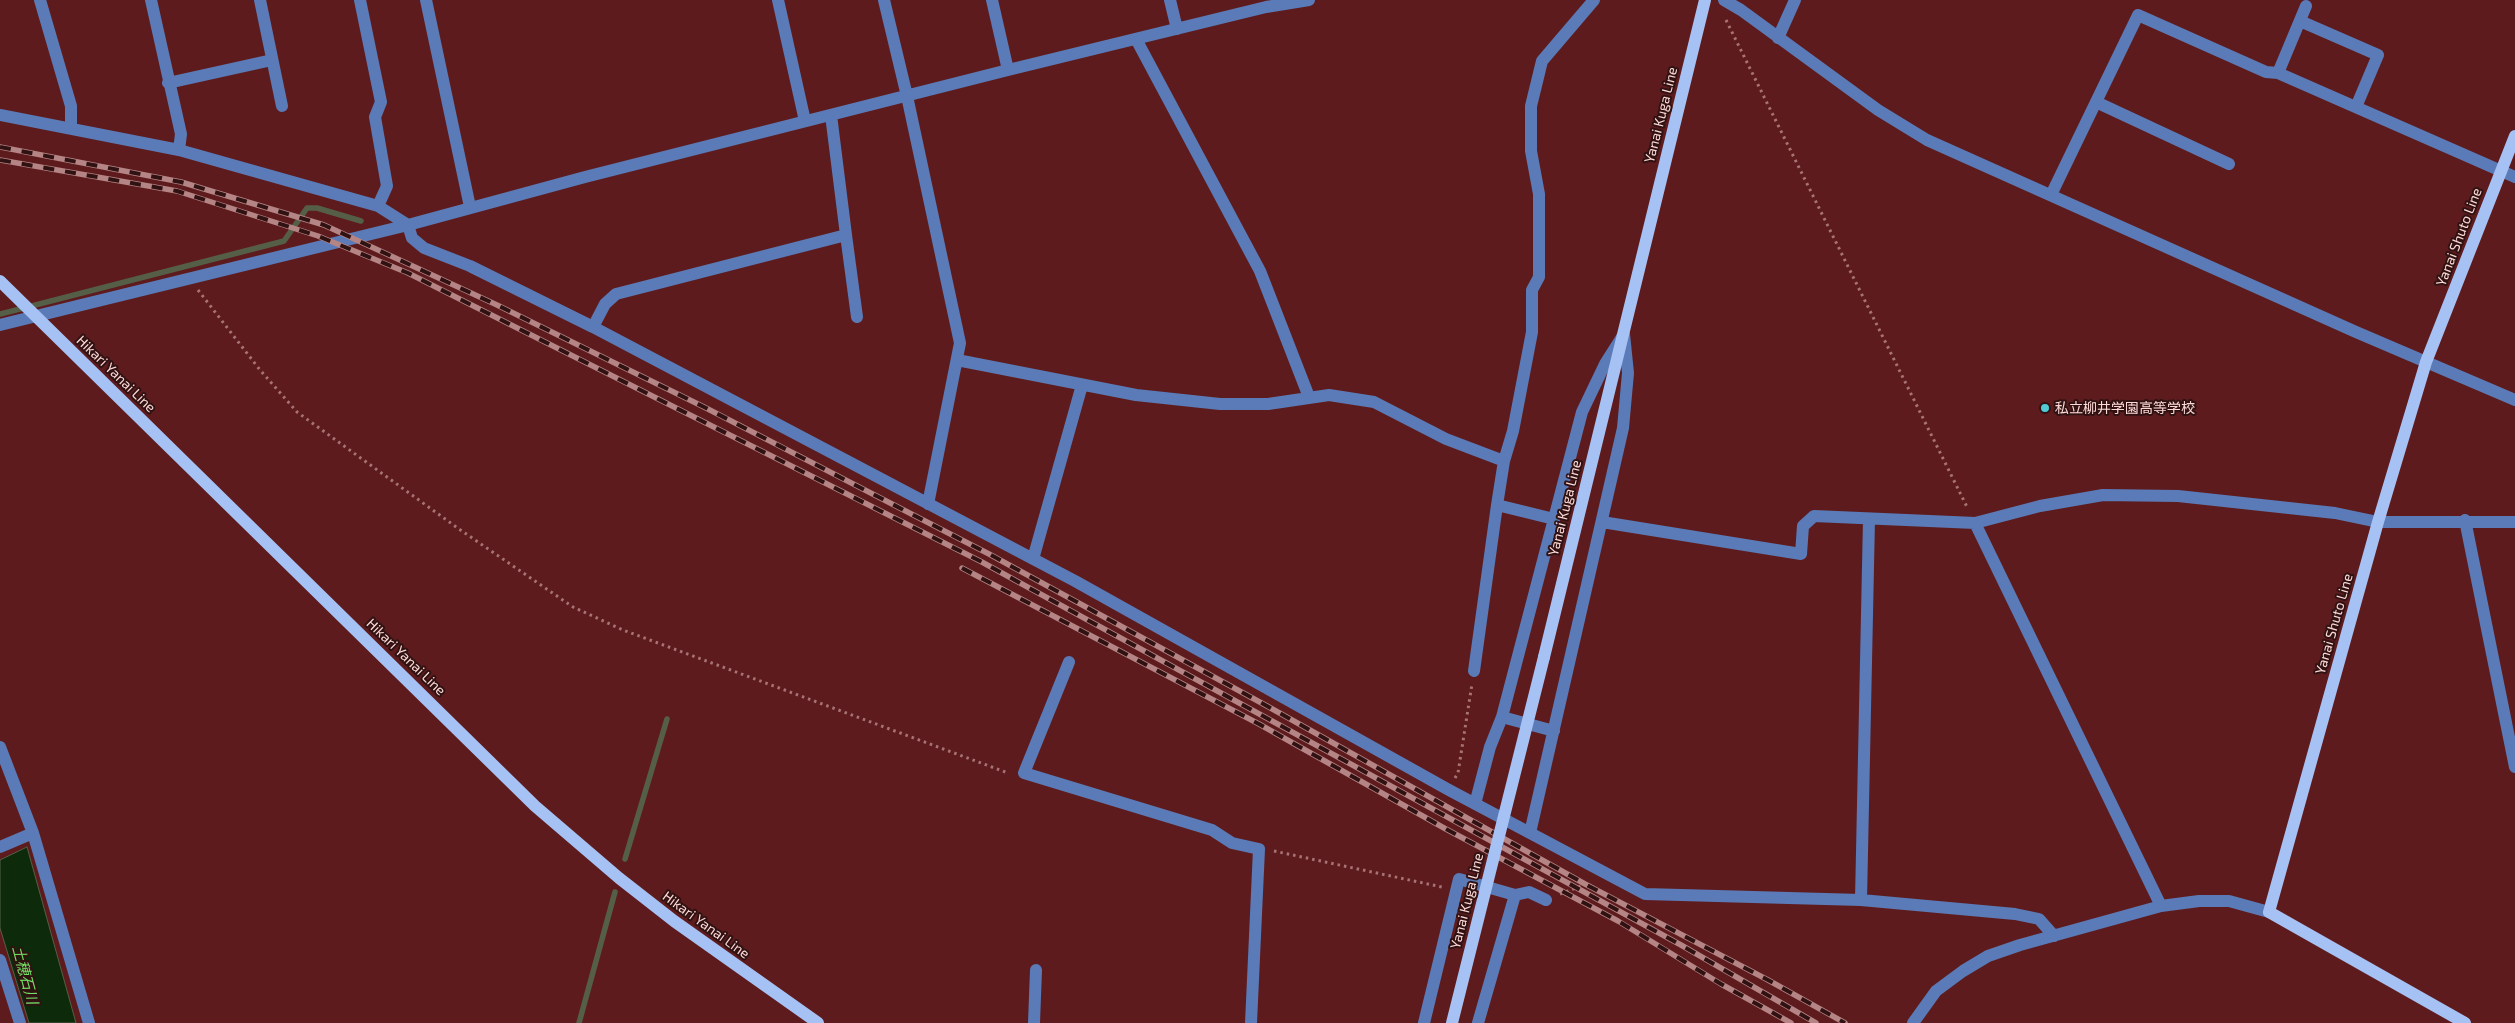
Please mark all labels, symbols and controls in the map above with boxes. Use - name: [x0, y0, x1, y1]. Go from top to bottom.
- street label: Yanai Kuga Line: [1641, 65, 1681, 165]
- street label: Yanai Shuto Line: [2433, 185, 2485, 289]
- street label: Hikari Yanai Line: [73, 332, 159, 416]
- place label: 私立柳井学園高等学校: [2055, 400, 2195, 416]
- marker: 私立柳井学園高等学校: [2039, 402, 2051, 414]
- street label: Yanai Kuga Line: [1545, 458, 1585, 558]
- street label: Yanai Shuto Line: [2312, 572, 2356, 676]
- street label: Hikari Yanai Line: [363, 615, 449, 699]
- street label: Yanai Kuga Line: [1447, 851, 1487, 951]
- street label: Hikari Yanai Line: [659, 888, 753, 962]
- water label: 土穂石川: [9, 944, 41, 1006]

